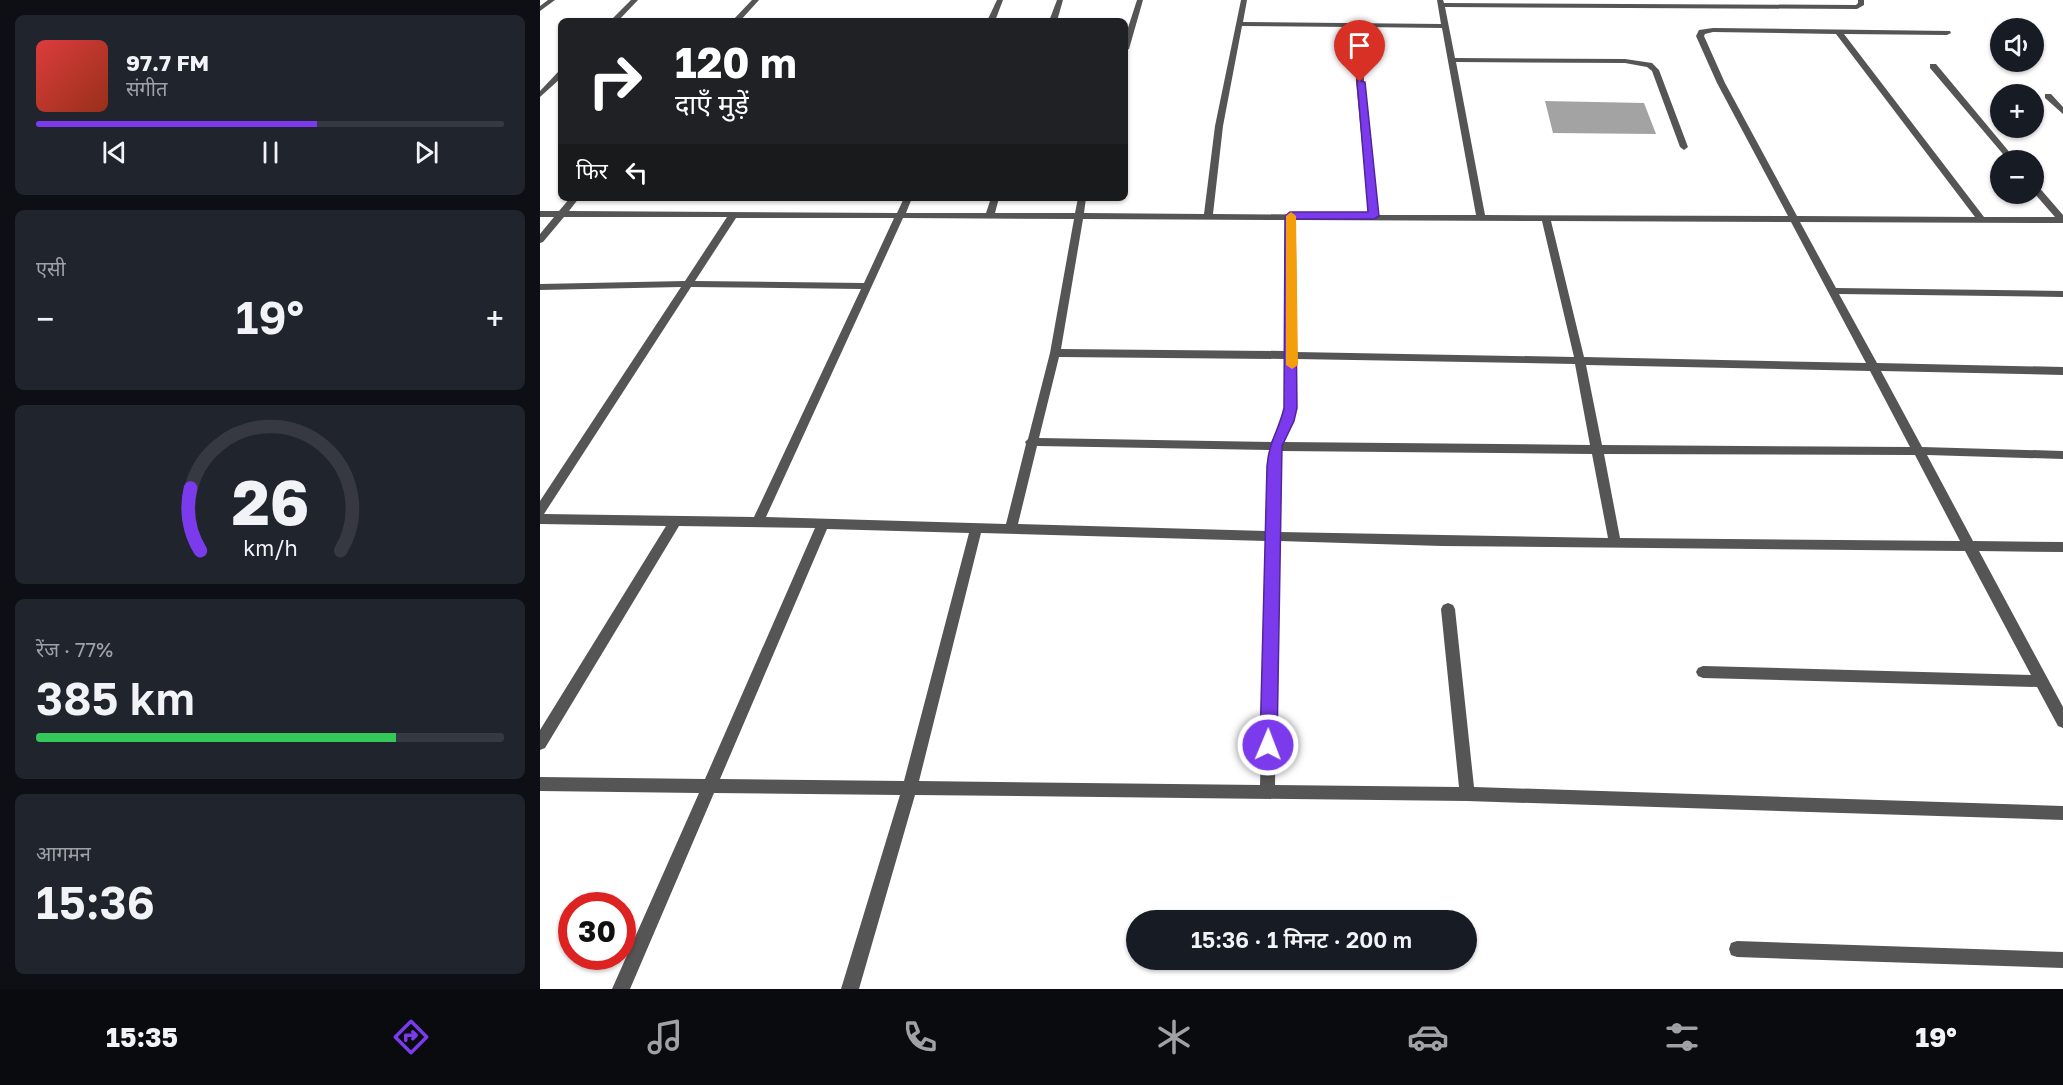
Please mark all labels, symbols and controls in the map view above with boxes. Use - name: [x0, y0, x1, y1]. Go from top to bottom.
- map controls: [1990, 18, 2044, 204]
- button: sound: [1990, 18, 2044, 72]
- pin: [1334, 20, 1385, 82]
- icon: arrive: [1343, 29, 1376, 62]
- text: 120 m: [675, 37, 797, 87]
- icon: right: [576, 42, 654, 120]
- text: 97.7 FM: [126, 49, 209, 76]
- text: संगीत: [126, 76, 167, 100]
- button: +: [1990, 84, 2044, 138]
- text: दाएँ मुड़ें: [675, 88, 749, 120]
- icon: previous: [98, 136, 131, 169]
- icon: pause: [254, 136, 287, 169]
- icon: next: [410, 136, 443, 169]
- button: −: [1990, 150, 2044, 204]
- icon: left: [620, 156, 653, 189]
- text: फिर: [576, 157, 608, 184]
- text: एसी: [36, 256, 66, 280]
- text: 19°: [236, 290, 304, 344]
- text: −: [36, 299, 54, 338]
- text: +: [486, 299, 504, 338]
- text: 26: [231, 465, 309, 540]
- text: km/h: [243, 536, 297, 562]
- text: रेंज · 77%: [36, 637, 113, 661]
- text: 385 km: [36, 671, 195, 725]
- position arrow: [1236, 713, 1300, 777]
- text: आगमन: [36, 841, 91, 865]
- text: 15:36: [36, 875, 155, 929]
- speed limit sign: 30: [558, 892, 636, 970]
- text: 15:36 · 1 मिनट · 200 m: [1191, 926, 1412, 953]
- icon: directions: [390, 1016, 432, 1058]
- icon: music: [644, 1016, 686, 1058]
- icon: phone: [899, 1016, 941, 1058]
- icon: climate: [1153, 1016, 1195, 1058]
- icon: car: [1407, 1016, 1449, 1058]
- icon: filters: [1661, 1016, 1703, 1058]
- text: 15:35: [106, 1021, 178, 1053]
- text: 19°: [1915, 1021, 1957, 1053]

